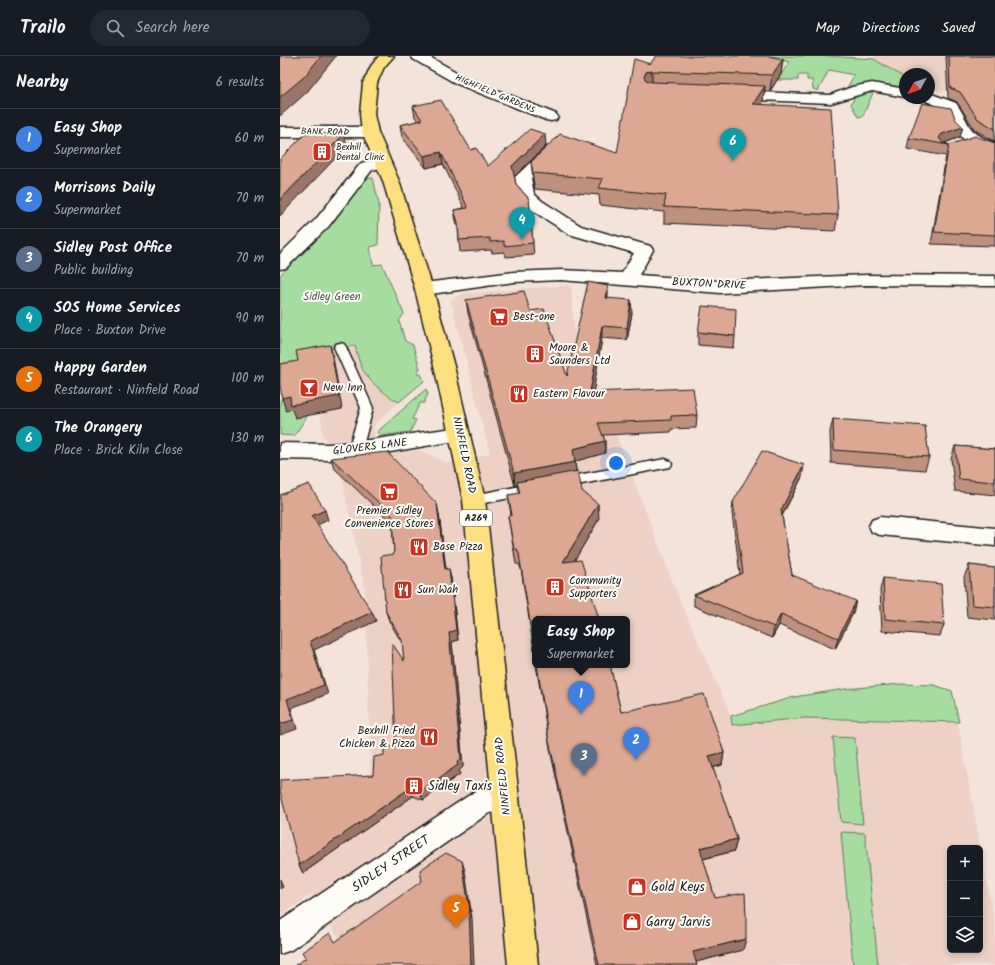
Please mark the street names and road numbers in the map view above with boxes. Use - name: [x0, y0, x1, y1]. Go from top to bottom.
- street label: HIGHFIELD GARDENS: [453, 70, 538, 118]
- street label: BANK ROAD: [301, 124, 349, 140]
- street label: BUXTON DRIVE: [672, 273, 747, 295]
- street label: NINFIELD ROAD: [447, 415, 481, 495]
- street label: GLOVERS LANE: [332, 433, 409, 461]
- road number: A269: [460, 510, 492, 526]
- street label: NINFIELD ROAD: [490, 736, 516, 816]
- street label: SIDLEY STREET: [348, 829, 435, 898]

